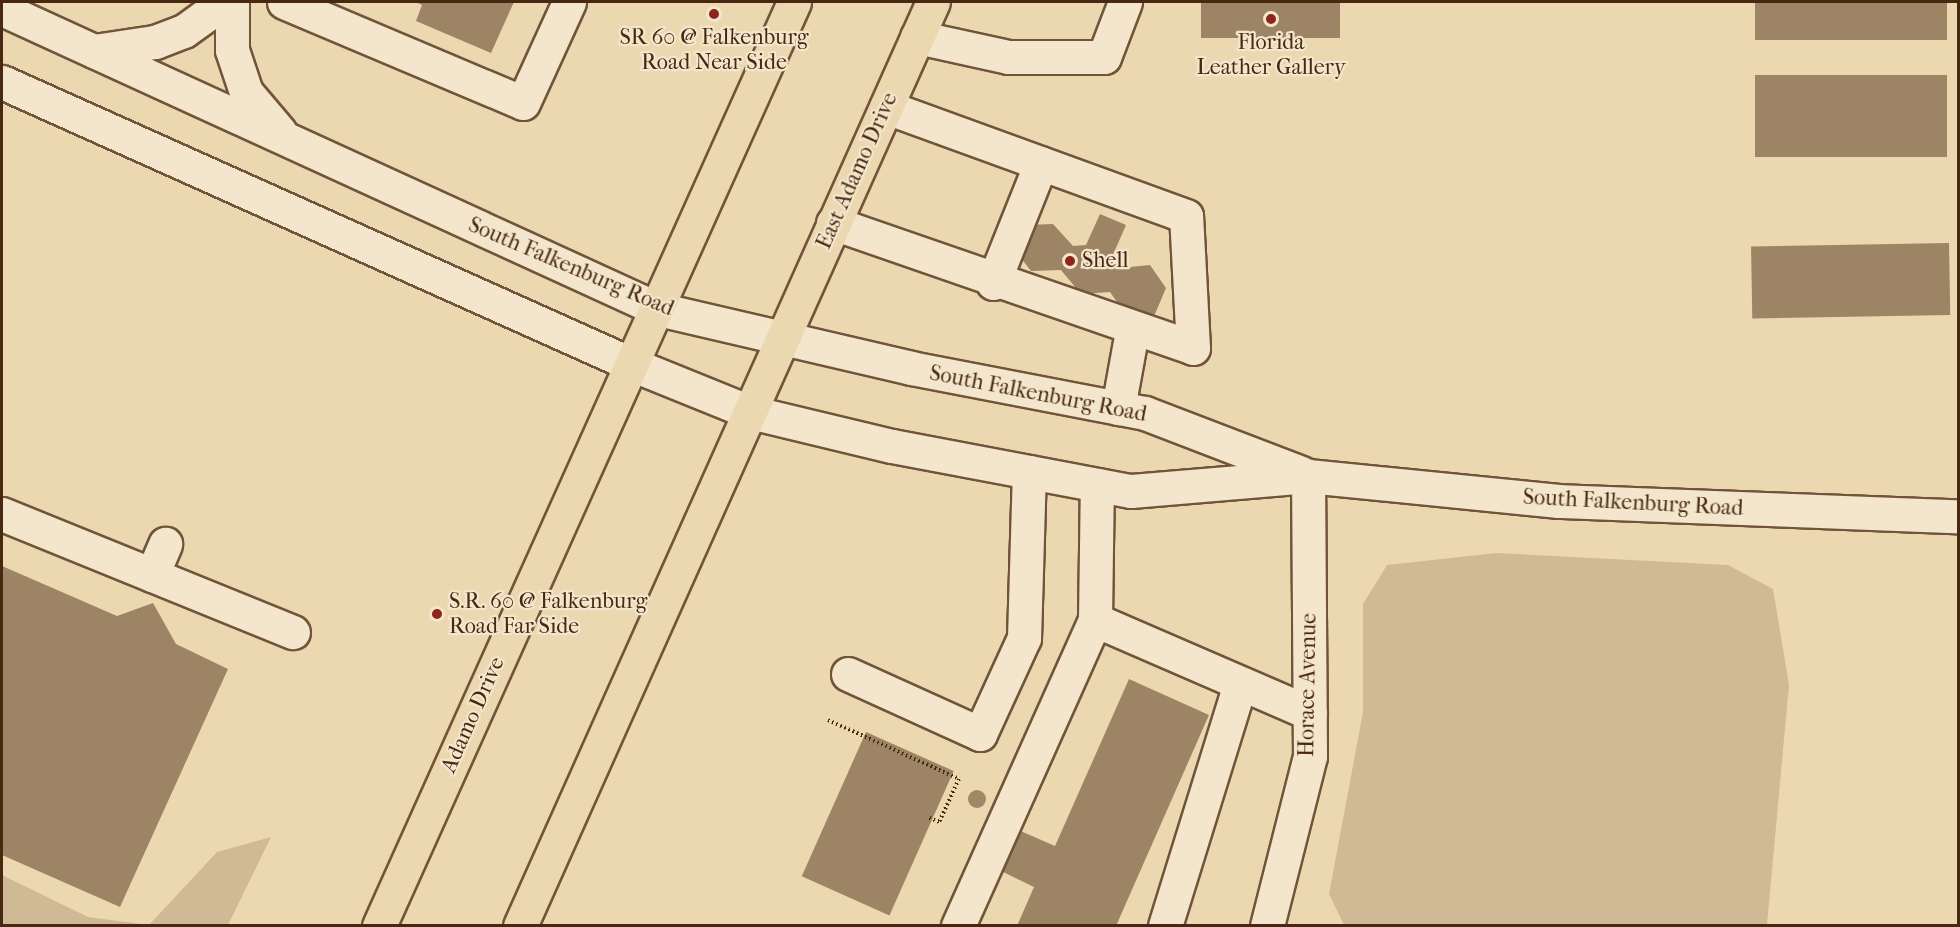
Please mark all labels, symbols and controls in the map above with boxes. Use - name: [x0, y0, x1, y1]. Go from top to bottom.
- marker: SR 60 @ Falkenburg Road Near Side: [707, 7, 721, 21]
- marker: Florida Leather Gallery: [1264, 12, 1278, 26]
- place label: SR 60 @ Falkenburg Road Near Side: [619, 24, 809, 76]
- place label: Florida Leather Gallery: [1196, 29, 1346, 80]
- street label: East Adamo Drive: [811, 89, 903, 253]
- street label: South Falkenburg Road: [464, 212, 678, 322]
- place label: Shell: [1082, 248, 1129, 274]
- marker: Shell: [1063, 254, 1077, 268]
- street label: South Falkenburg Road: [927, 360, 1149, 428]
- street label: South Falkenburg Road: [1522, 484, 1744, 522]
- place label: S.R. 60 @ Falkenburg Road Far Side: [449, 588, 647, 640]
- marker: S.R. 60 @ Falkenburg Road Far Side: [430, 607, 444, 621]
- street label: Horace Avenue: [1294, 613, 1322, 757]
- street label: Adamo Drive: [436, 653, 510, 777]

